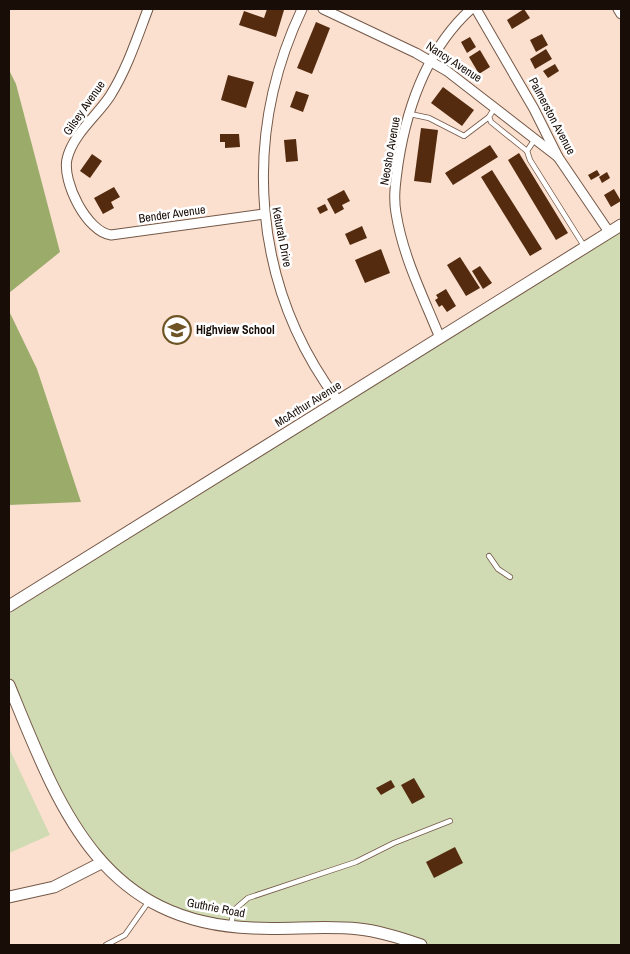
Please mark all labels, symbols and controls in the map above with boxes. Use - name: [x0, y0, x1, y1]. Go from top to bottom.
- street label: Nancy Avenue: [423, 38, 485, 86]
- street label: Palmerston Avenue: [525, 75, 579, 157]
- street label: Gilsey Avenue: [59, 77, 109, 139]
- street label: Neosho Avenue: [376, 115, 404, 187]
- street label: Bender Avenue: [138, 201, 206, 227]
- street label: Keturah Drive: [268, 206, 296, 268]
- school or university icon: Highview School: [162, 315, 192, 345]
- place label: Highview School: [196, 322, 275, 338]
- street label: McArthur Avenue: [272, 377, 344, 431]
- street label: Guthrie Road: [185, 895, 247, 921]

